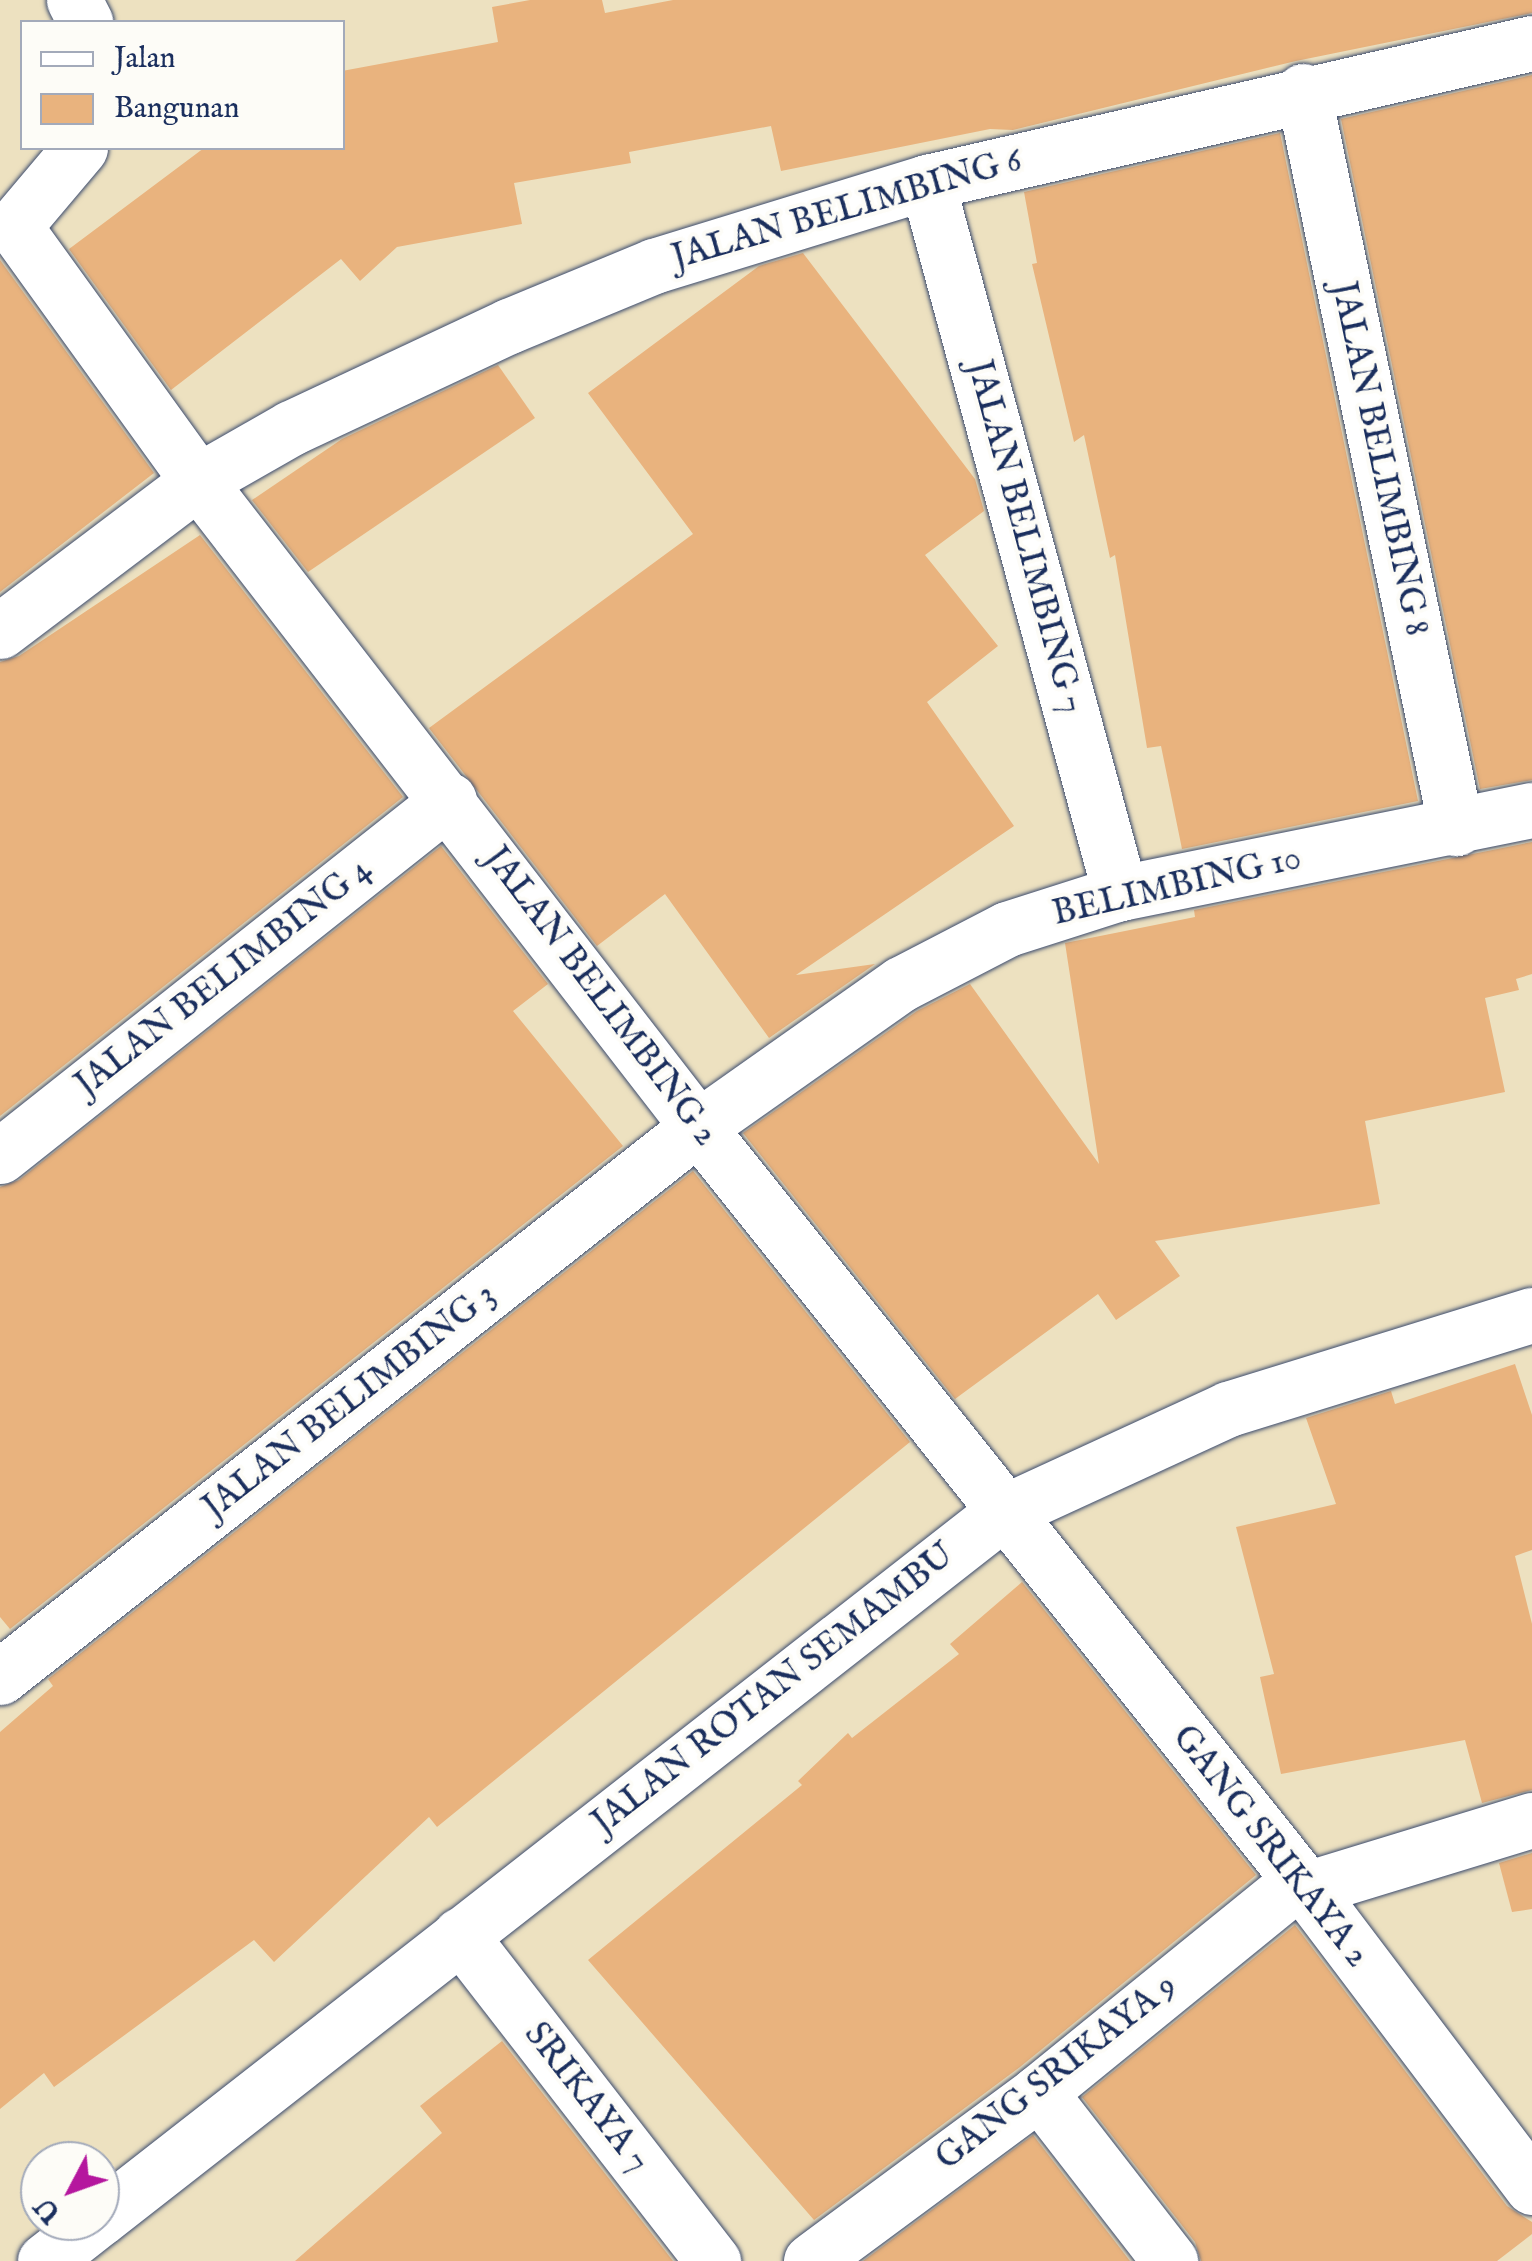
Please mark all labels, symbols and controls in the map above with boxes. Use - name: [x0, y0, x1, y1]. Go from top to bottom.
- legend: [20, 20, 345, 150]
- text: Jalan: [114, 40, 176, 78]
- text: Bangunan: [114, 90, 240, 128]
- street label: JALAN BELIMBING 6: [667, 140, 1027, 280]
- street label: JALAN BELIMBING 8: [1321, 278, 1437, 640]
- street label: JALAN BELIMBING 7: [957, 356, 1091, 718]
- street label: BELIMBING 10: [1049, 838, 1305, 936]
- street label: JALAN BELIMBING 2: [474, 839, 726, 1155]
- street label: JALAN BELIMBING 4: [68, 849, 380, 1107]
- street label: JALAN BELIMBING 3: [195, 1275, 505, 1529]
- street label: JALAN ROTAN SEMAMBU: [584, 1535, 964, 1845]
- street label: GANG SRIKAYA 2: [1163, 1718, 1377, 1976]
- street label: GANG SRIKAYA 9: [928, 1966, 1186, 2180]
- street label: SRIKAYA 7: [514, 2015, 658, 2181]
- north arrow: [20, 2141, 120, 2241]
- text: U: [28, 2189, 69, 2230]

